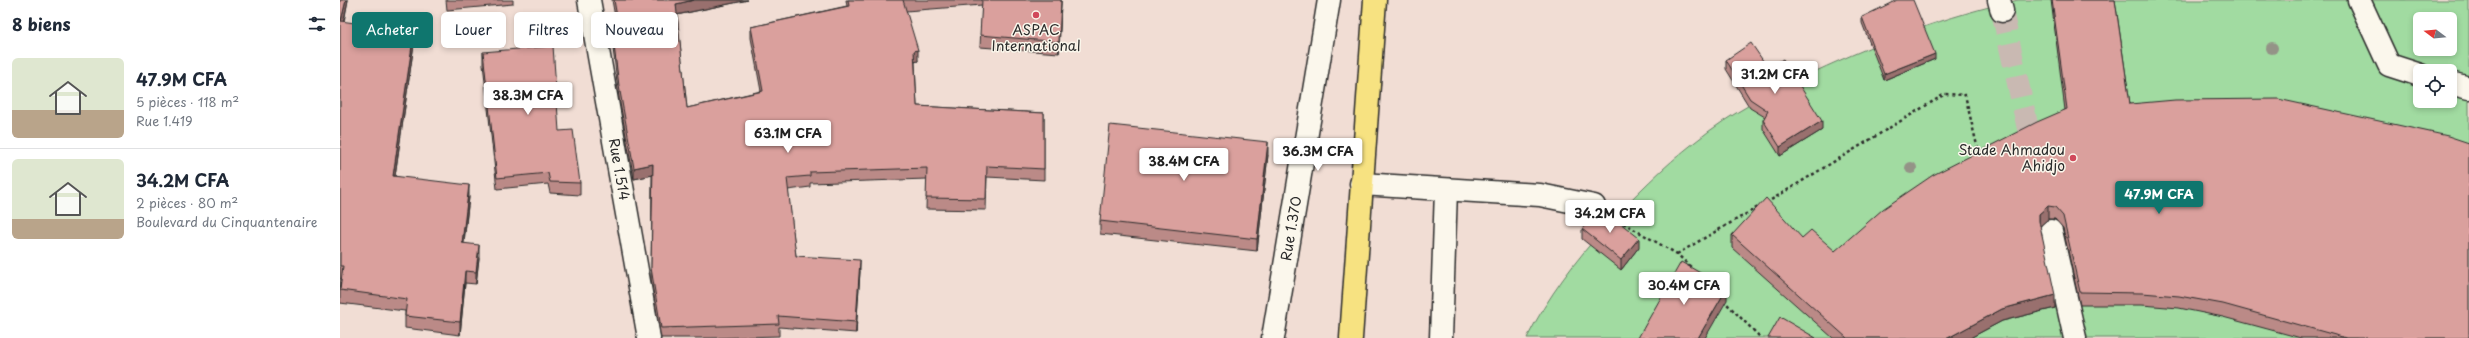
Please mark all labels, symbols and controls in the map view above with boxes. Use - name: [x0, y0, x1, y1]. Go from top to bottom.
- marker: ASPAC International: [1031, 10, 1041, 20]
- text: 8 biens: [12, 11, 71, 37]
- chip: Acheter: [352, 12, 433, 48]
- chip: Louer: [441, 12, 506, 48]
- chip: Filtres: [514, 12, 583, 48]
- chip: Nouveau: [591, 12, 678, 48]
- north arrow: [2413, 12, 2457, 56]
- map controls: [2413, 12, 2457, 108]
- icon: filters: [306, 13, 328, 35]
- place label: ASPAC International: [991, 19, 1081, 56]
- pin: 31.2M CFA: [1729, 61, 1821, 95]
- text: 31.2M CFA: [1741, 64, 1809, 83]
- button: locate: [2413, 64, 2457, 108]
- text: 47.9M CFA: [136, 66, 227, 92]
- icon: home: [44, 74, 92, 122]
- pin: 38.3M CFA: [482, 82, 574, 116]
- text: 38.3M CFA: [493, 85, 563, 104]
- text: 5 pièces · 118 m²: [136, 92, 239, 111]
- text: Rue 1.419: [136, 111, 193, 130]
- pin: 63.1M CFA: [742, 120, 834, 154]
- text: 63.1M CFA: [754, 123, 822, 142]
- street label: Rue 1.514: [604, 137, 635, 202]
- pin: 36.3M CFA: [1272, 138, 1364, 172]
- place label: Stade Ahmadou Ahidjo: [1958, 139, 2065, 176]
- text: 36.3M CFA: [1282, 141, 1354, 160]
- pin: 38.4M CFA: [1138, 148, 1230, 182]
- text: 38.4M CFA: [1148, 151, 1220, 170]
- marker: Stade Ahmadou Ahidjo: [2068, 153, 2078, 163]
- text: 34.2M CFA: [136, 167, 229, 193]
- icon: home: [44, 175, 92, 223]
- pin: 47.9M CFA: [2113, 181, 2205, 215]
- text: 47.9M CFA: [2124, 184, 2194, 203]
- text: 2 pièces · 80 m²: [136, 193, 238, 212]
- street label: Rue 1.370: [1275, 195, 1306, 262]
- pin: 34.2M CFA: [1564, 200, 1656, 234]
- text: 34.2M CFA: [1574, 203, 1646, 222]
- text: Boulevard du Cinquantenaire: [136, 212, 317, 231]
- pin: 30.4M CFA: [1638, 272, 1730, 306]
- text: 30.4M CFA: [1648, 275, 1720, 294]

